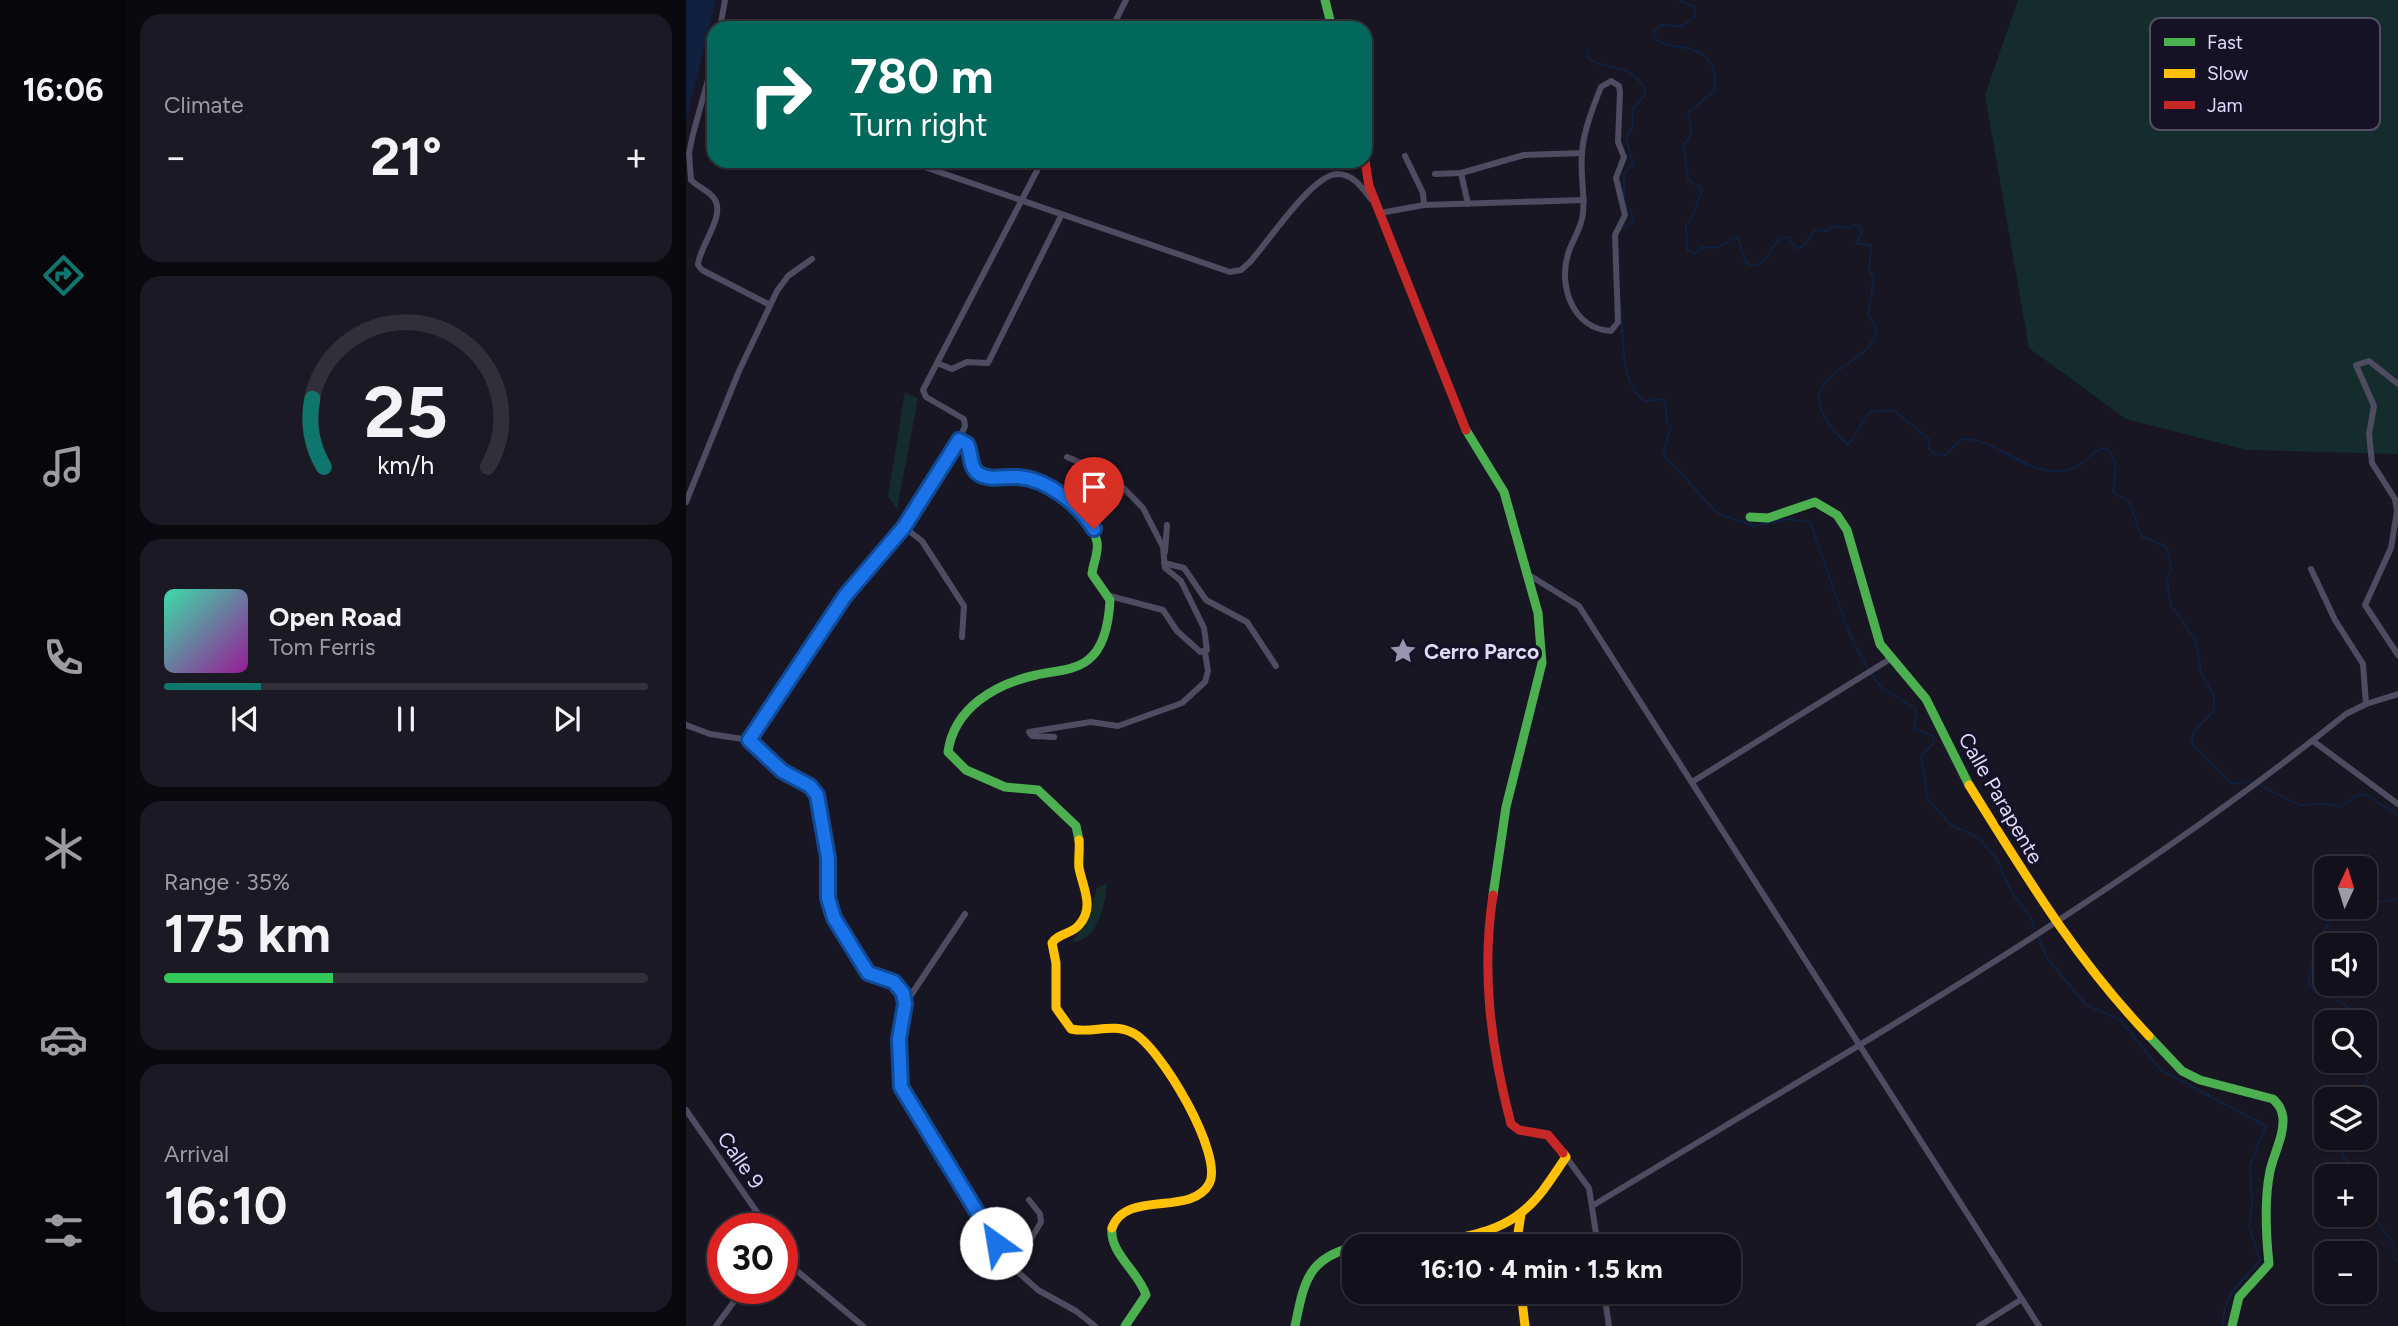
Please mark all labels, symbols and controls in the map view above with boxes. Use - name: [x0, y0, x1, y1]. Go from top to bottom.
- legend: [2150, 18, 2380, 130]
- text: Fast: [2207, 31, 2243, 54]
- text: 780 m: [850, 46, 993, 105]
- icon: right: [735, 49, 826, 140]
- text: Slow: [2207, 62, 2249, 85]
- text: 16:06: [23, 71, 104, 109]
- text: Climate: [164, 91, 243, 119]
- text: Jam: [2207, 94, 2243, 117]
- text: Turn right: [850, 106, 988, 144]
- text: 21°: [370, 126, 442, 188]
- text: −: [164, 134, 188, 180]
- text: +: [624, 134, 648, 180]
- icon: directions: [39, 251, 88, 300]
- text: 25: [364, 368, 448, 455]
- icon: music: [39, 442, 88, 491]
- text: km/h: [377, 449, 435, 479]
- pin: [1064, 457, 1124, 529]
- icon: arrive: [1075, 468, 1113, 506]
- text: Open Road: [269, 601, 402, 633]
- icon: phone: [39, 633, 88, 682]
- text: Tom Ferris: [269, 633, 375, 661]
- place icon: Cerro Parco: [1388, 636, 1418, 666]
- place label: Cerro Parco: [1424, 639, 1539, 664]
- icon: previous: [226, 700, 264, 738]
- icon: pause: [387, 700, 425, 738]
- icon: next: [548, 700, 586, 738]
- street label: Calle Parapente: [1953, 728, 2049, 868]
- icon: climate: [39, 824, 88, 873]
- north arrow: [2314, 856, 2376, 919]
- map controls: [2314, 856, 2377, 1304]
- text: Range · 35%: [164, 868, 290, 896]
- text: 175 km: [164, 903, 331, 965]
- button: sound: [2314, 933, 2377, 996]
- button: search: [2314, 1010, 2377, 1073]
- icon: car: [39, 1015, 88, 1064]
- button: layers: [2314, 1087, 2377, 1150]
- street label: Calle 9: [713, 1127, 769, 1193]
- text: Arrival: [164, 1140, 229, 1168]
- button: +: [2314, 1164, 2377, 1227]
- text: 16:10: [164, 1175, 287, 1237]
- icon: filters: [39, 1206, 88, 1255]
- position arrow: [959, 1206, 1033, 1280]
- speed limit sign: 30: [707, 1213, 798, 1304]
- button: −: [2314, 1241, 2377, 1304]
- text: 16:10 · 4 min · 1.5 km: [1420, 1253, 1663, 1285]

